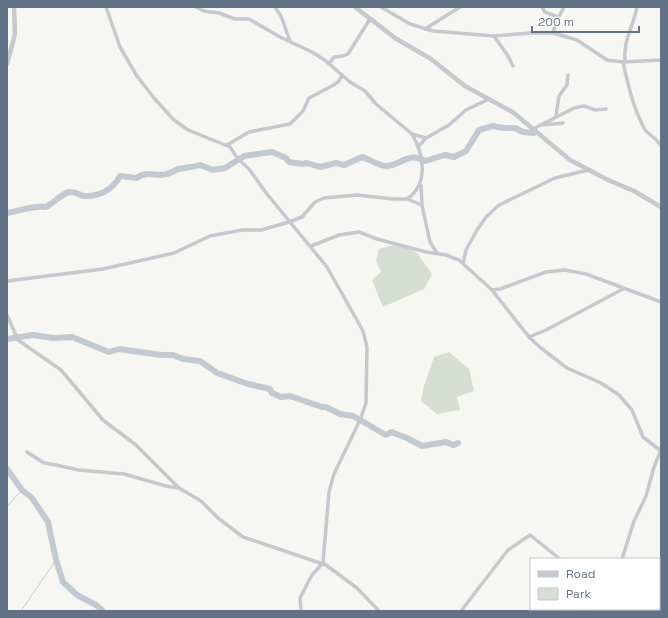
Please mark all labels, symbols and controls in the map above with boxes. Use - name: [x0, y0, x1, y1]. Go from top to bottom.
- scale bar: [532, 8, 639, 34]
- text: 200 m: [538, 14, 574, 30]
- legend: [530, 558, 660, 610]
- text: Road: [566, 566, 595, 582]
- text: Park: [566, 586, 591, 602]

